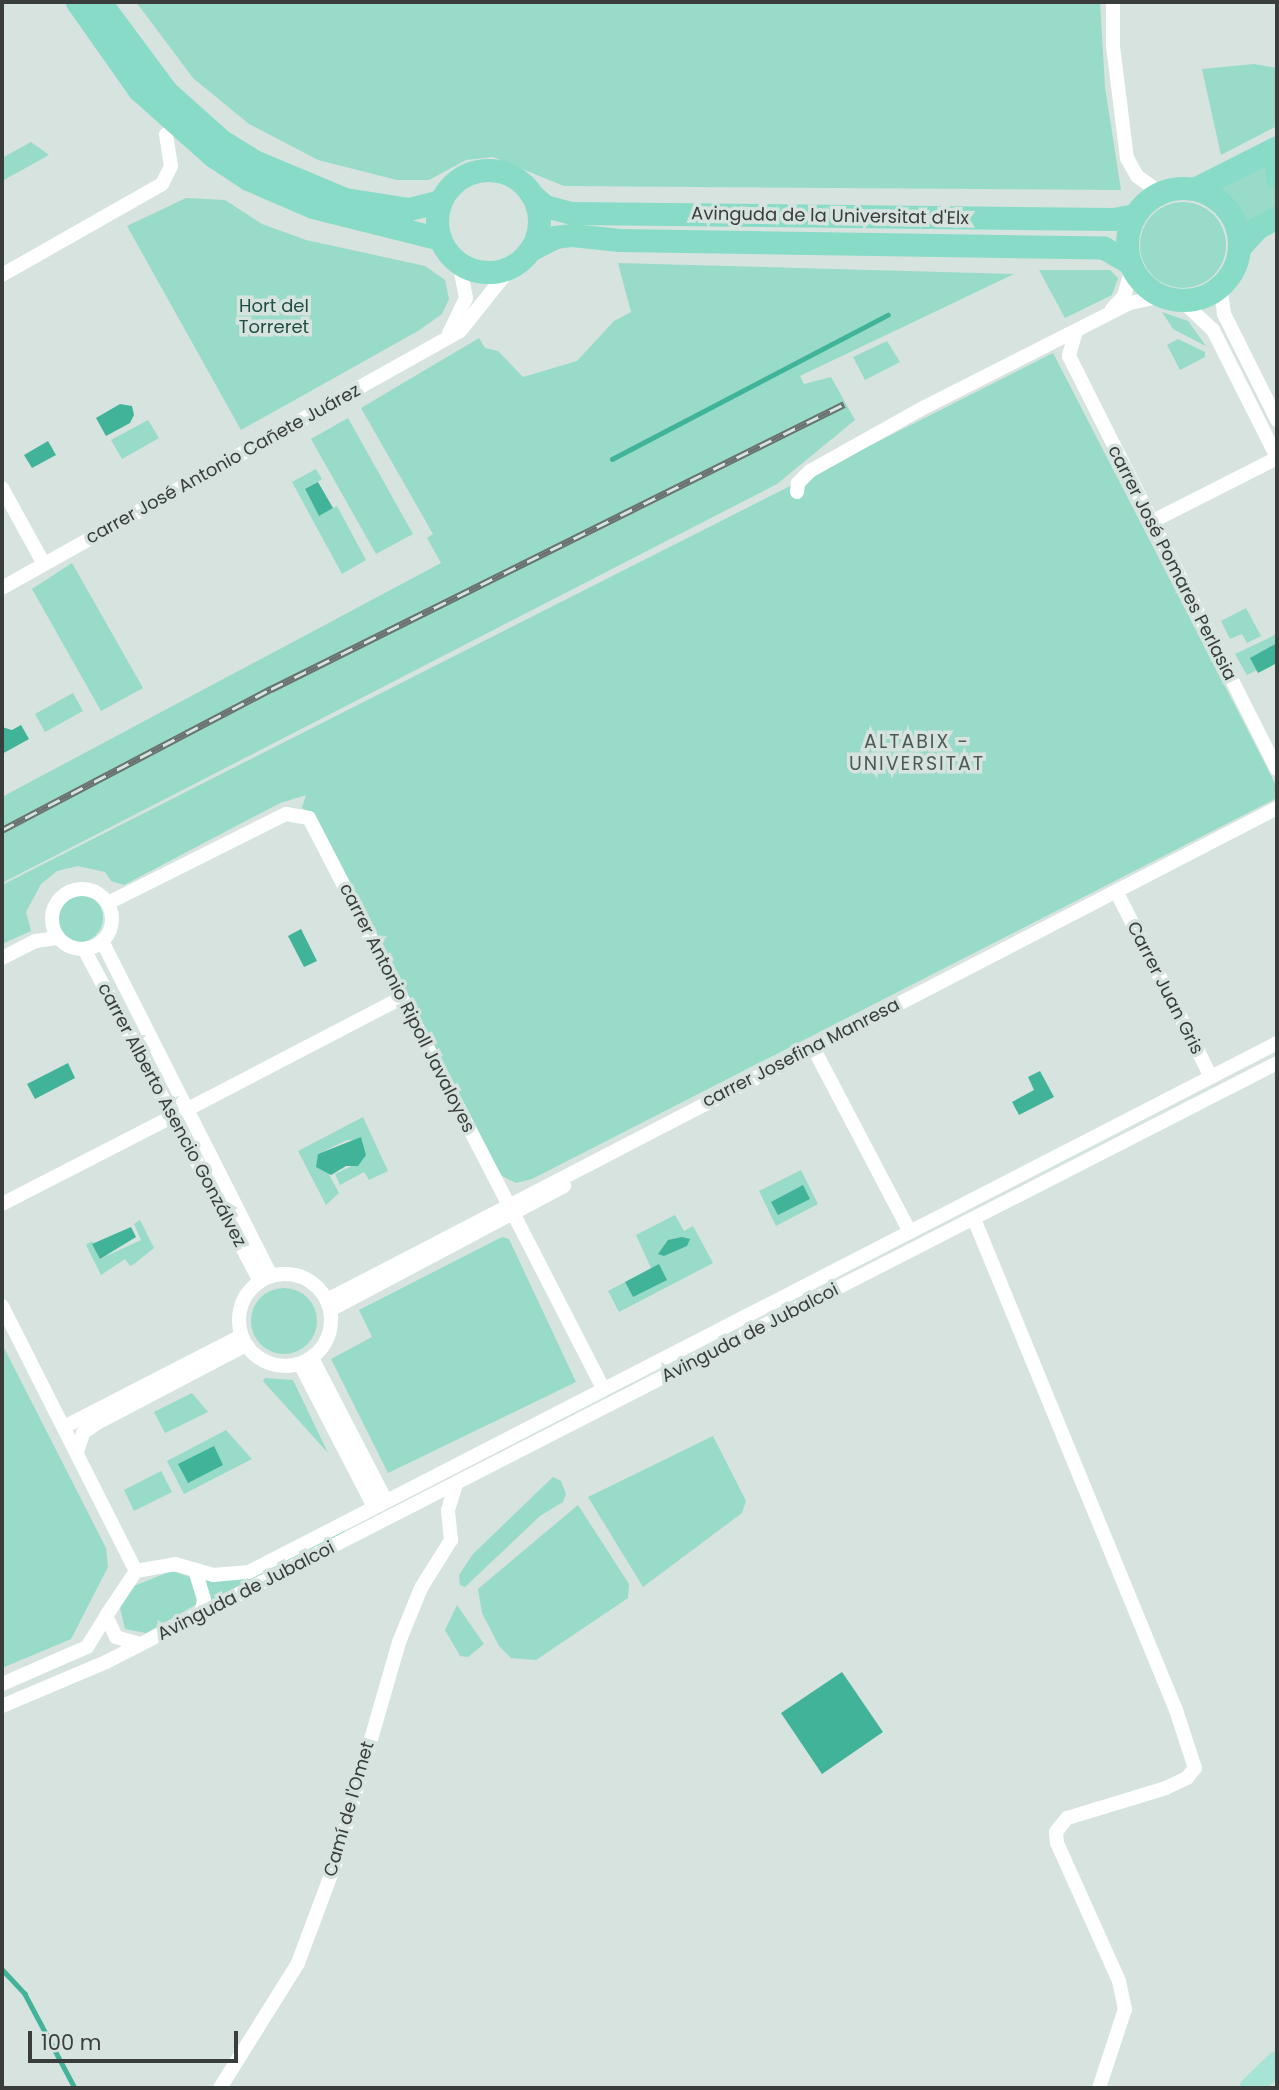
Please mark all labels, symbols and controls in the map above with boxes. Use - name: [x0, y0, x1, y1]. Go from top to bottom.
- street label: Avinguda de la Universitat d'Elx: [691, 203, 969, 229]
- park label: Hort del Torreret: [239, 296, 309, 338]
- street label: carrer José Antonio Cañete Juárez: [82, 379, 364, 549]
- street label: carrer José Pomares Perlasia: [1103, 442, 1241, 684]
- district label: ALTABIX - UNIVERSITAT: [850, 731, 984, 775]
- street label: carrer Antonio Ripoll Javaloyes: [335, 880, 479, 1136]
- street label: Carrer Juan Gris: [1122, 918, 1208, 1058]
- street label: carrer Alberto Asencio Gonzálvez: [93, 979, 251, 1251]
- street label: carrer Josefina Manresa: [699, 994, 903, 1112]
- street label: Avinguda de Jubalcoi: [658, 1279, 842, 1387]
- street label: Avinguda de Jubalcoi: [154, 1537, 338, 1645]
- street label: Camí de l'Omet: [319, 1739, 379, 1879]
- scale bar: [32, 2016, 242, 2060]
- text: 100 m: [41, 2028, 101, 2057]

